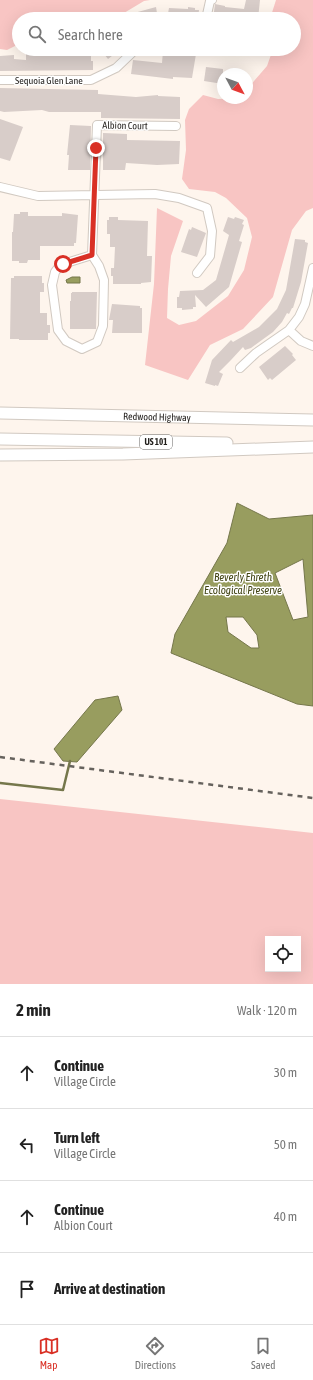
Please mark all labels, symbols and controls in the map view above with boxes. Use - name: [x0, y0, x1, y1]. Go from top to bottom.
- search box: [12, 12, 301, 56]
- icon: search: [26, 23, 48, 45]
- text: Search here: [58, 26, 123, 43]
- north arrow: [217, 68, 253, 104]
- street label: Sequoia Glen Lane: [15, 75, 83, 86]
- street label: Albion Court: [102, 120, 148, 131]
- route end: [87, 139, 105, 157]
- route start: [54, 255, 72, 273]
- street label: Redwood Highway: [123, 411, 191, 423]
- road number: US 101: [140, 435, 172, 449]
- water label: Beverly Ehreth Ecological Preserve: [204, 571, 282, 596]
- map controls: [265, 936, 301, 972]
- button: locate: [265, 936, 301, 972]
- text: 2 min: [16, 1000, 51, 1020]
- text: Walk · 120 m: [237, 1003, 297, 1018]
- text: Continue: [54, 1057, 104, 1074]
- icon: ahead: [16, 1062, 38, 1084]
- text: 30 m: [274, 1065, 297, 1080]
- text: Village Circle: [54, 1074, 116, 1089]
- text: Turn left: [54, 1129, 100, 1146]
- icon: left: [16, 1134, 38, 1156]
- text: 50 m: [274, 1137, 297, 1152]
- text: Village Circle: [54, 1146, 116, 1161]
- text: Continue: [54, 1201, 104, 1218]
- icon: ahead: [16, 1206, 38, 1228]
- text: 40 m: [274, 1209, 297, 1224]
- text: Albion Court: [54, 1218, 113, 1233]
- icon: arrive: [16, 1278, 38, 1300]
- text: Arrive at destination: [54, 1280, 165, 1297]
- tab: Map: [38, 1335, 60, 1371]
- tab: Directions: [135, 1335, 176, 1371]
- tab: Saved: [251, 1335, 275, 1371]

